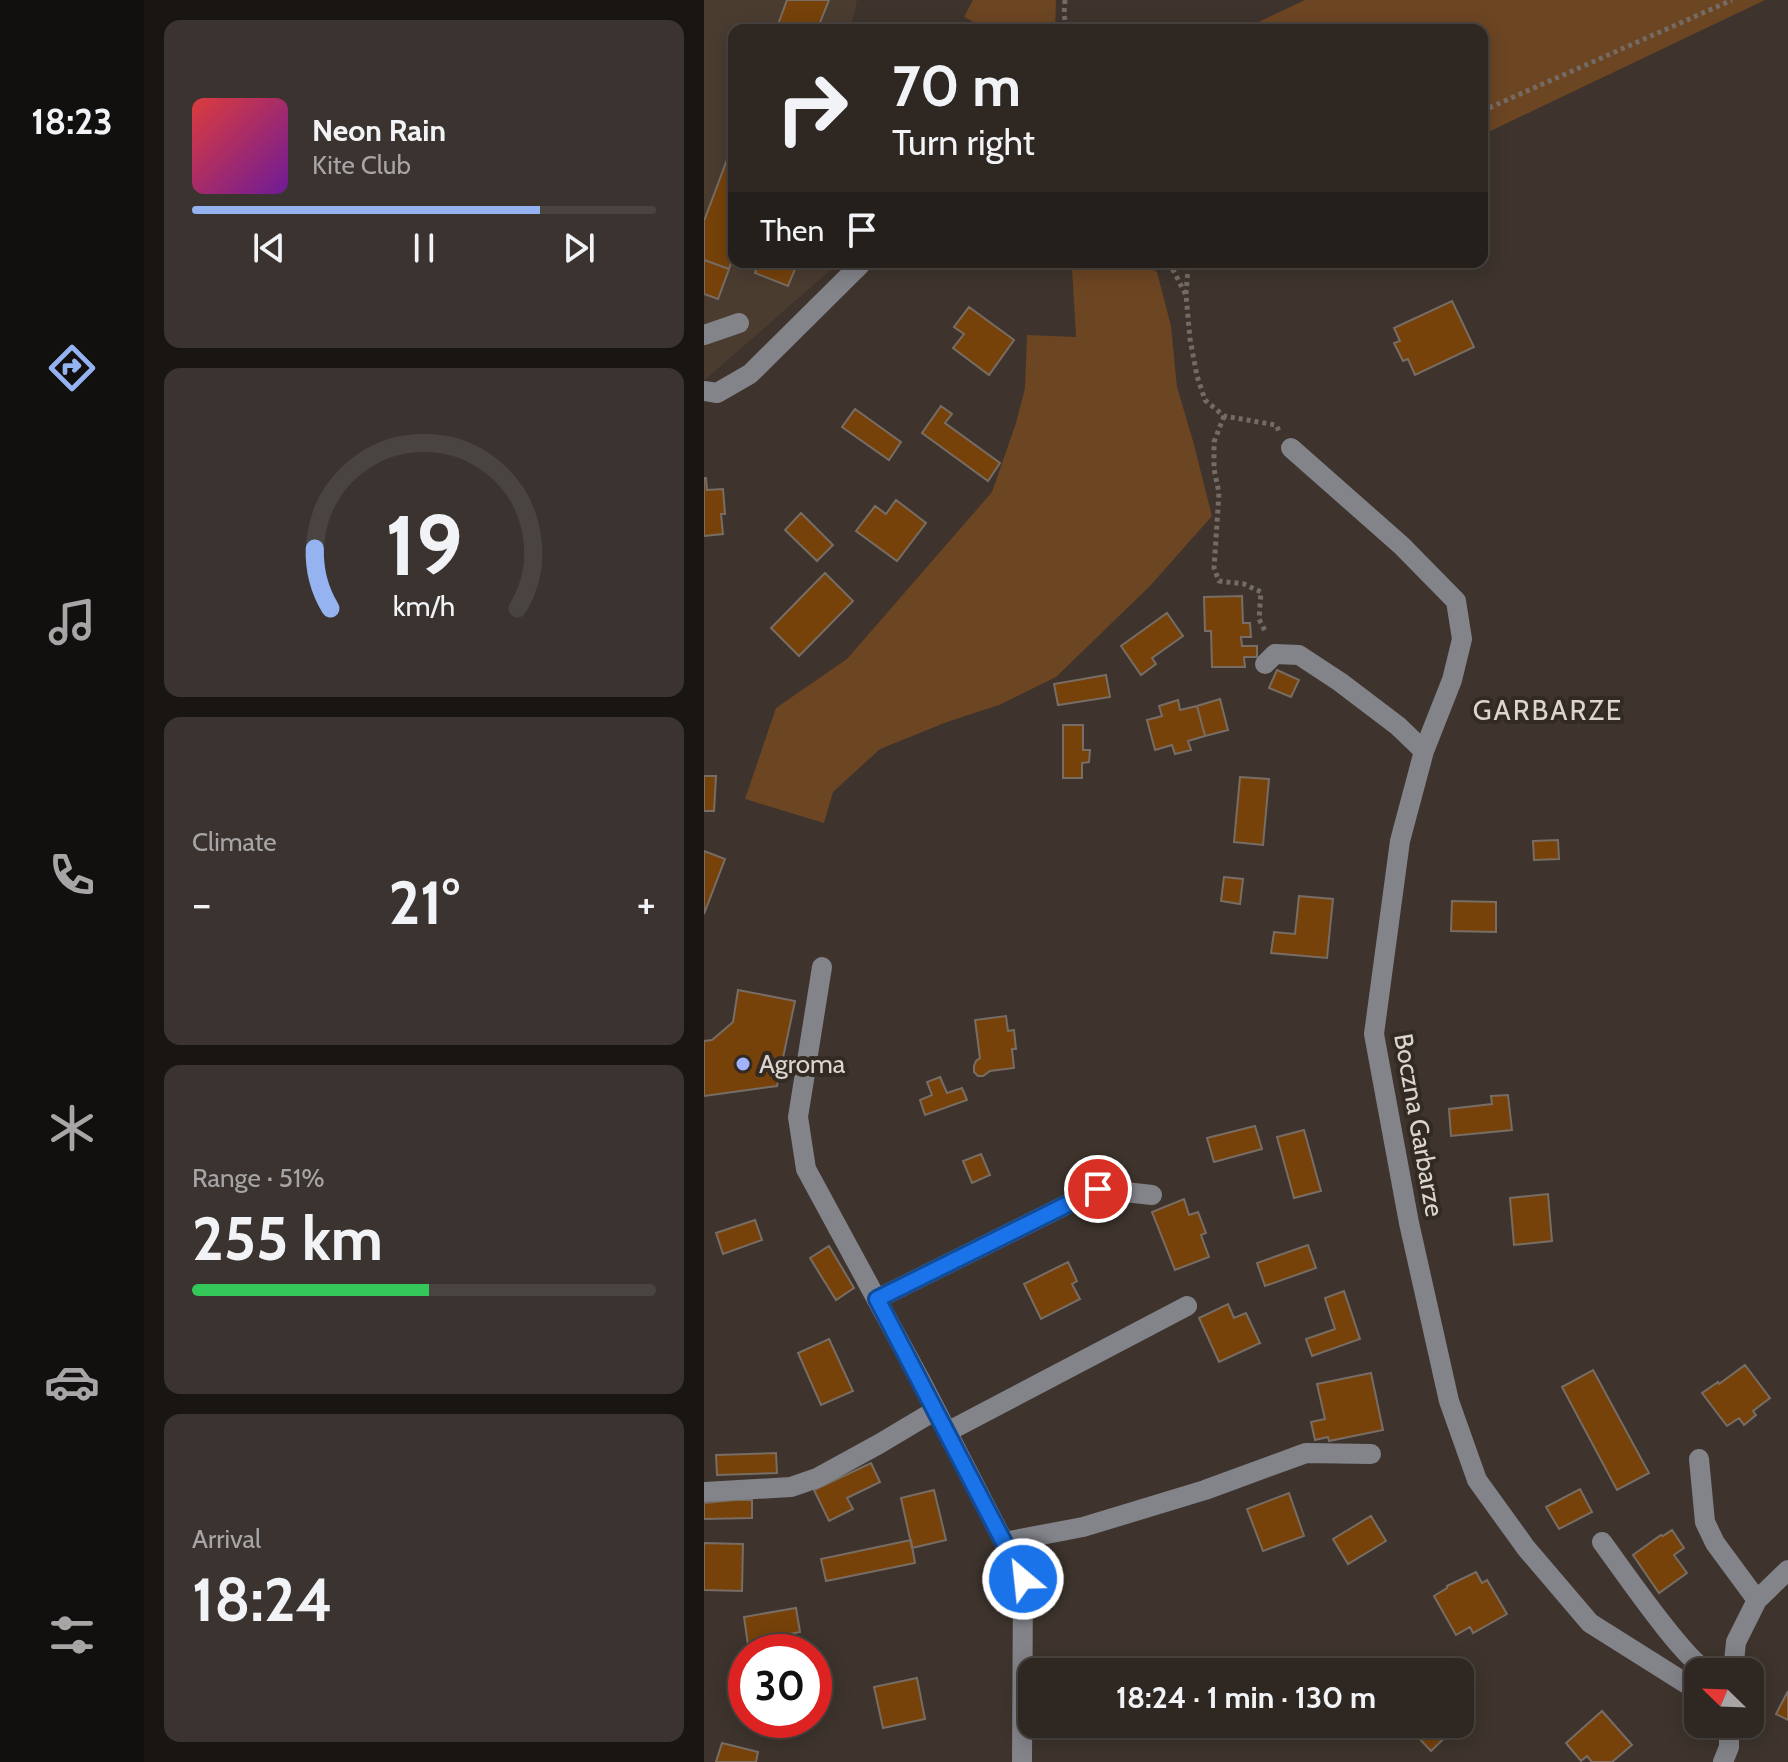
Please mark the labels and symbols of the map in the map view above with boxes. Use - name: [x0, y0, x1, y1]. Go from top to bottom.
- district label: GARBARZE: [1473, 693, 1623, 727]
- street label: Boczna Garbarze: [1387, 1031, 1451, 1219]
- place label: Agroma: [759, 1048, 846, 1080]
- marker: Agroma: [734, 1055, 752, 1073]
- pin: [1064, 1155, 1132, 1223]
- position arrow: [981, 1537, 1065, 1621]
- speed limit sign: 30: [728, 1634, 832, 1738]
- north arrow: [1684, 1658, 1764, 1738]

